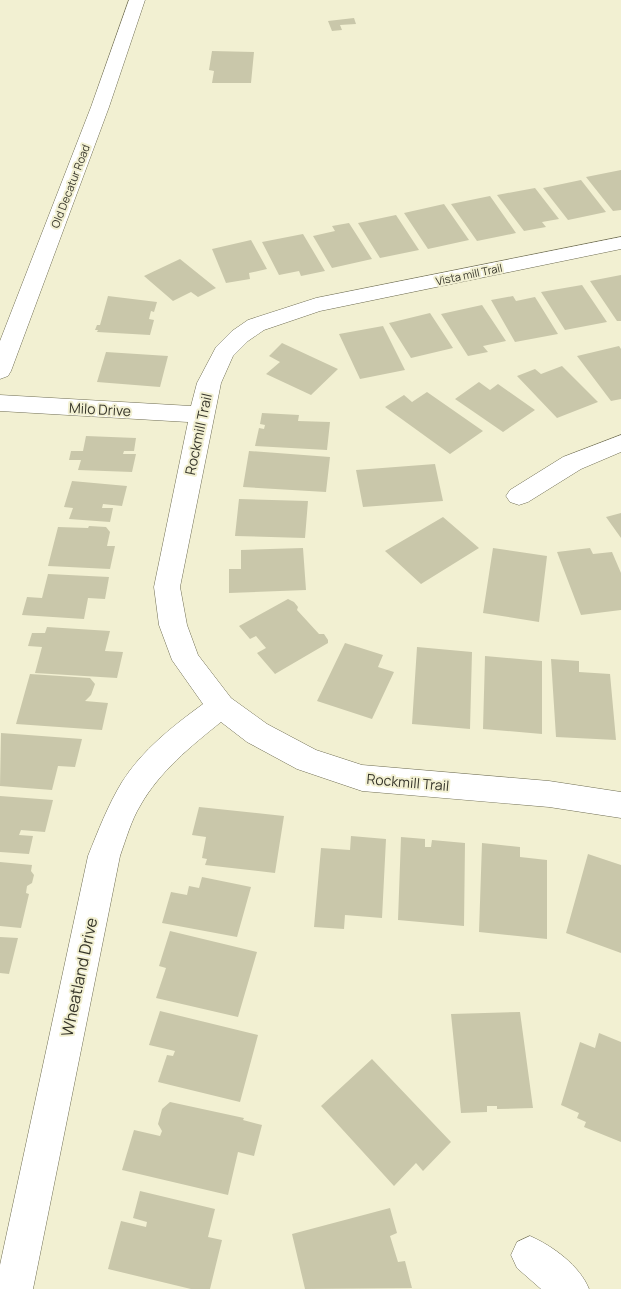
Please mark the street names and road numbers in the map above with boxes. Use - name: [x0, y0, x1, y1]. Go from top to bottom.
- street label: Old Decatur Road: [47, 142, 93, 230]
- street label: Vista mill Trail: [434, 260, 504, 288]
- street label: Rockmill Trail: [180, 391, 216, 477]
- street label: Milo Drive: [68, 398, 132, 420]
- street label: Rockmill Trail: [366, 769, 450, 795]
- street label: Wheatland Drive: [56, 915, 102, 1039]

